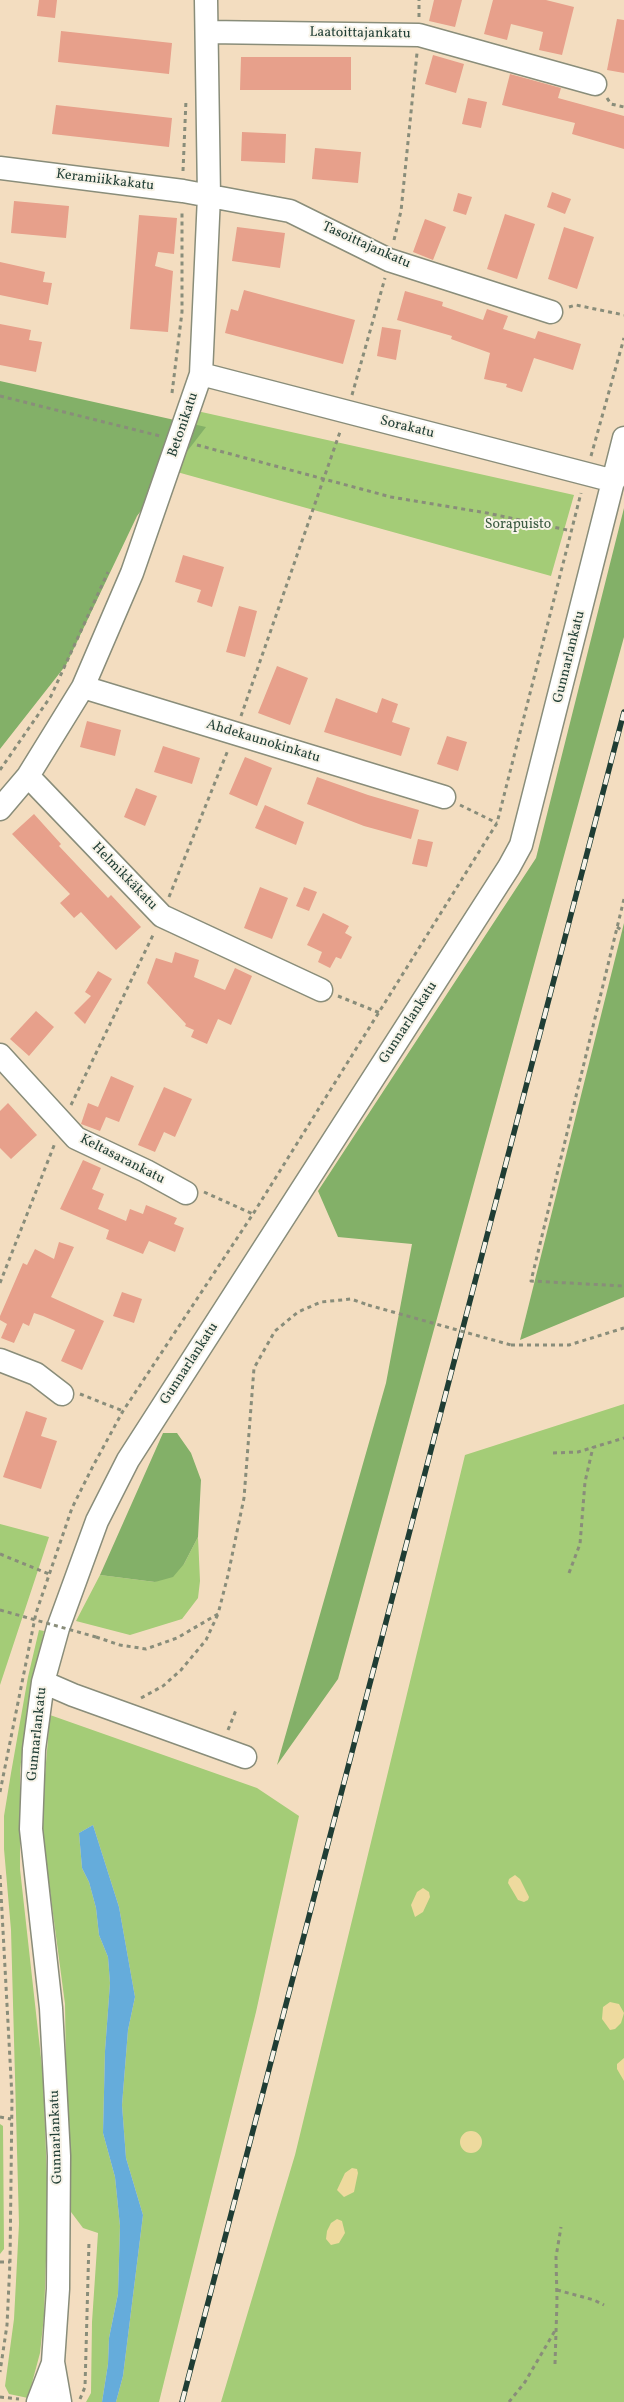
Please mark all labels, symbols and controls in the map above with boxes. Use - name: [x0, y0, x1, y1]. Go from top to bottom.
- street label: Laatoittajankatu: [309, 25, 411, 43]
- street label: Keramiikkakatu: [55, 167, 155, 195]
- street label: Tasoittajankatu: [319, 219, 413, 273]
- street label: Betonikatu: [165, 390, 203, 460]
- street label: Sorakatu: [378, 413, 436, 443]
- park label: Sorapuisto: [485, 517, 551, 533]
- street label: Gunnarlankatu: [550, 609, 590, 705]
- street label: Ahdekaunokinkatu: [204, 717, 322, 767]
- street label: Helmikkäkatu: [88, 840, 160, 914]
- street label: Gunnarlankatu: [376, 979, 442, 1067]
- street label: Keltasarankatu: [77, 1131, 167, 1189]
- street label: Gunnarlankatu: [157, 1320, 223, 1408]
- street label: Gunnarlankatu: [25, 1686, 51, 1782]
- street label: Gunnarlankatu: [47, 2090, 67, 2184]

